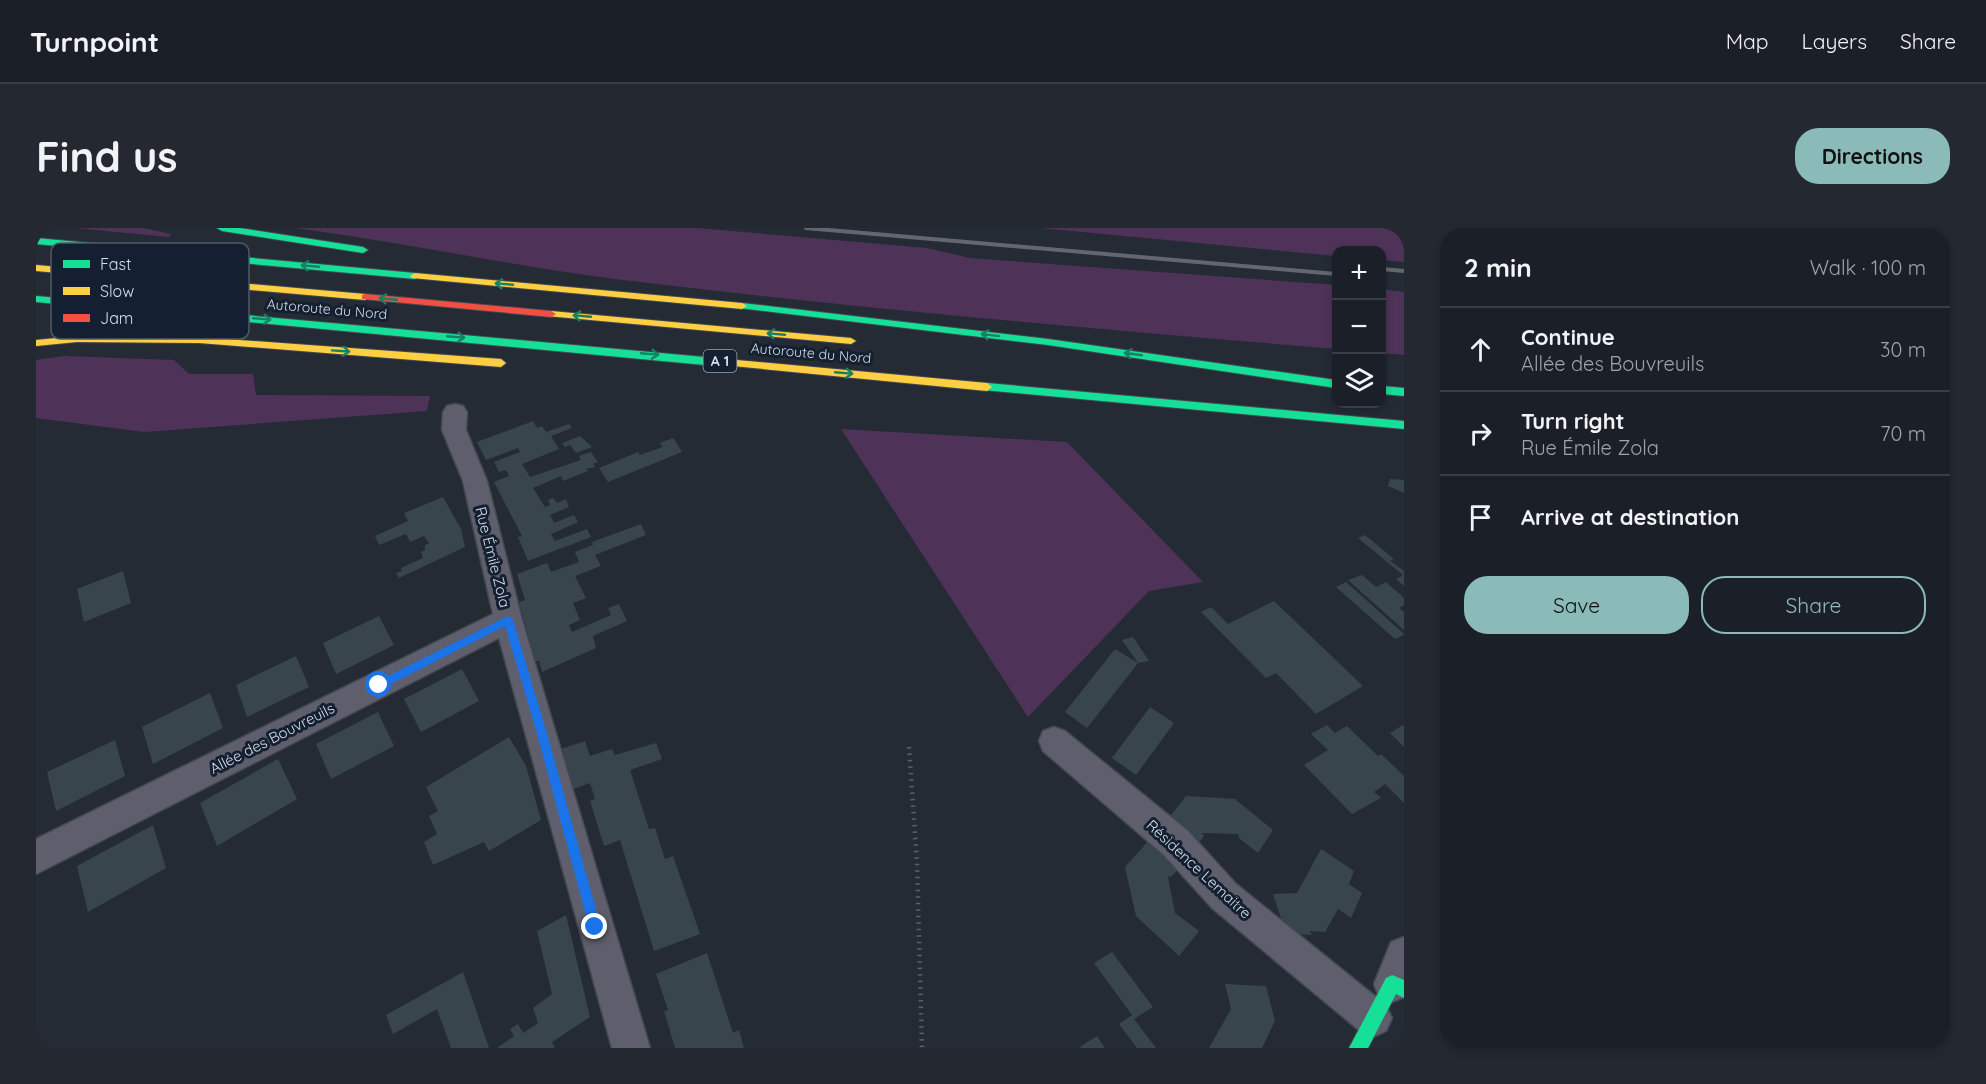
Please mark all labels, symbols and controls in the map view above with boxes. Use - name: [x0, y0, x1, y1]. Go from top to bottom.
- text: Turnpoint: [30, 24, 159, 59]
- text: Map: [1726, 28, 1769, 54]
- text: Layers: [1802, 28, 1867, 54]
- text: Share: [1900, 28, 1956, 54]
- button: Directions: [1795, 128, 1950, 184]
- text: Find us: [36, 130, 178, 183]
- legend: [51, 243, 249, 339]
- map controls: [1332, 246, 1386, 408]
- button: +: [1332, 246, 1386, 300]
- text: 2 min: [1464, 251, 1532, 284]
- text: Fast: [100, 254, 131, 274]
- text: Walk · 100 m: [1810, 255, 1926, 280]
- one-way arrow: [300, 260, 320, 271]
- one-way arrow: [494, 278, 514, 289]
- text: Slow: [100, 281, 134, 301]
- one-way arrow: [379, 293, 398, 304]
- street label: Autoroute du Nord: [266, 295, 388, 323]
- button: −: [1332, 300, 1386, 354]
- text: Jam: [100, 308, 133, 328]
- one-way arrow: [573, 310, 593, 321]
- one-way arrow: [251, 314, 271, 325]
- text: Continue: [1521, 323, 1615, 351]
- one-way arrow: [767, 328, 787, 339]
- one-way arrow: [981, 329, 1001, 340]
- one-way arrow: [445, 332, 465, 343]
- icon: ahead: [1464, 333, 1497, 366]
- text: 30 m: [1880, 337, 1926, 362]
- street label: Autoroute du Nord: [750, 339, 872, 367]
- one-way arrow: [330, 346, 350, 357]
- one-way arrow: [640, 349, 659, 360]
- one-way arrow: [1124, 349, 1144, 360]
- road number: A 1: [704, 350, 736, 372]
- text: Allée des Bouvreuils: [1521, 351, 1705, 376]
- button: layers: [1332, 354, 1386, 408]
- one-way arrow: [834, 368, 854, 379]
- text: Turn right: [1521, 407, 1625, 435]
- icon: right: [1464, 417, 1497, 450]
- text: 70 m: [1880, 421, 1926, 446]
- text: Rue Émile Zola: [1521, 435, 1659, 460]
- icon: arrive: [1464, 501, 1497, 534]
- text: Arrive at destination: [1521, 503, 1739, 531]
- street label: Rue Émile Zola: [471, 504, 515, 610]
- button: Save: [1464, 576, 1689, 634]
- button: Share: [1701, 576, 1926, 634]
- route start: [365, 671, 391, 697]
- street label: Allée des Bouvreuils: [206, 698, 338, 778]
- street label: Résidence Lemaitre: [1143, 815, 1255, 923]
- route end: [581, 913, 607, 939]

